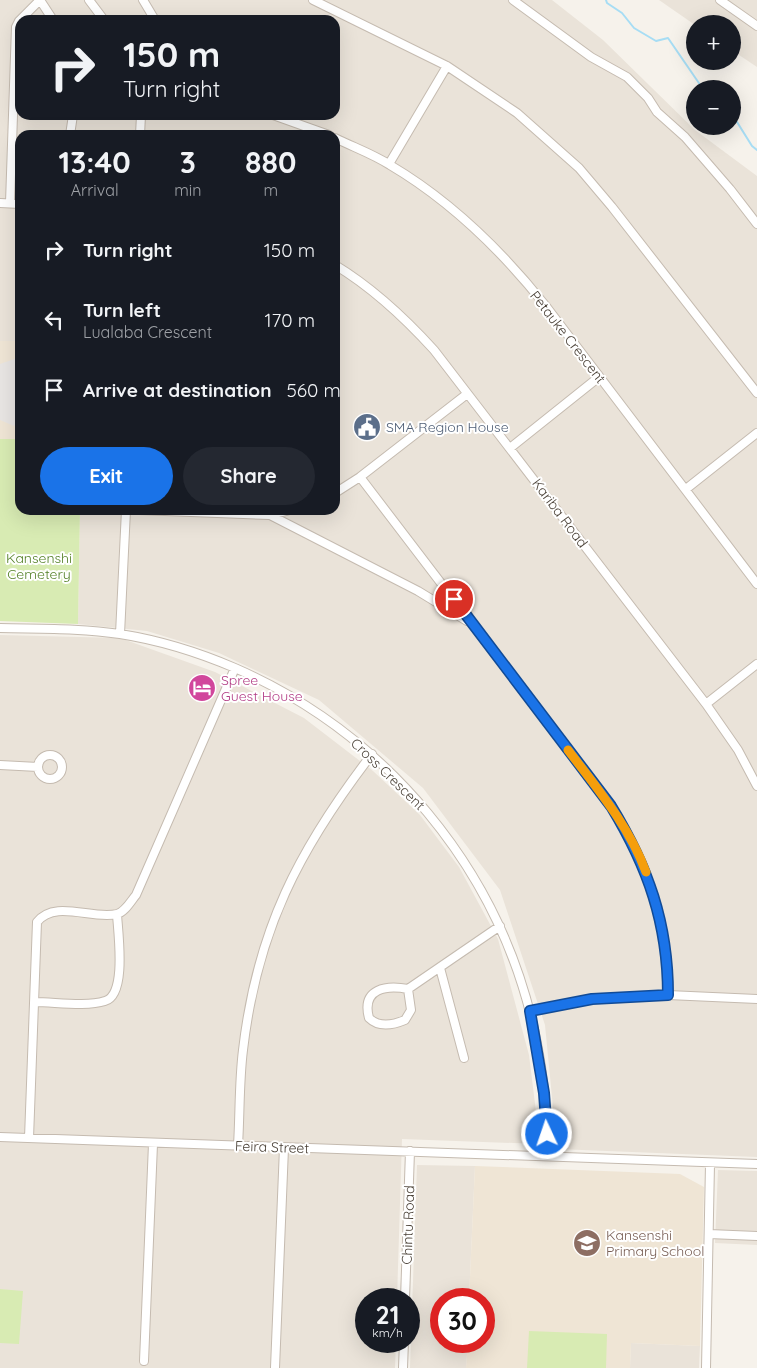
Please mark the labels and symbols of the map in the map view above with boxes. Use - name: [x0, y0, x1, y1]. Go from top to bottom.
- street label: Petauke Crescent: [526, 287, 610, 387]
- public building icon: SMA Region House: [352, 412, 382, 442]
- place label: SMA Region House: [386, 418, 509, 436]
- street label: Kariba Road: [528, 475, 592, 551]
- park label: Kansenshi Cemetery: [6, 549, 72, 583]
- pin: [433, 578, 475, 620]
- place label: Spree Guest House: [221, 671, 303, 705]
- hotel icon: Spree Guest House: [187, 673, 217, 703]
- street label: Cross Crescent: [347, 734, 429, 814]
- position arrow: [520, 1107, 572, 1159]
- street label: Feira Street: [234, 1137, 310, 1157]
- street label: Chintu Road: [398, 1185, 418, 1265]
- place label: Kansenshi Primary School: [606, 1226, 704, 1260]
- school or university icon: Kansenshi Primary School: [572, 1228, 602, 1258]
- speed limit sign: 30: [430, 1288, 495, 1353]

